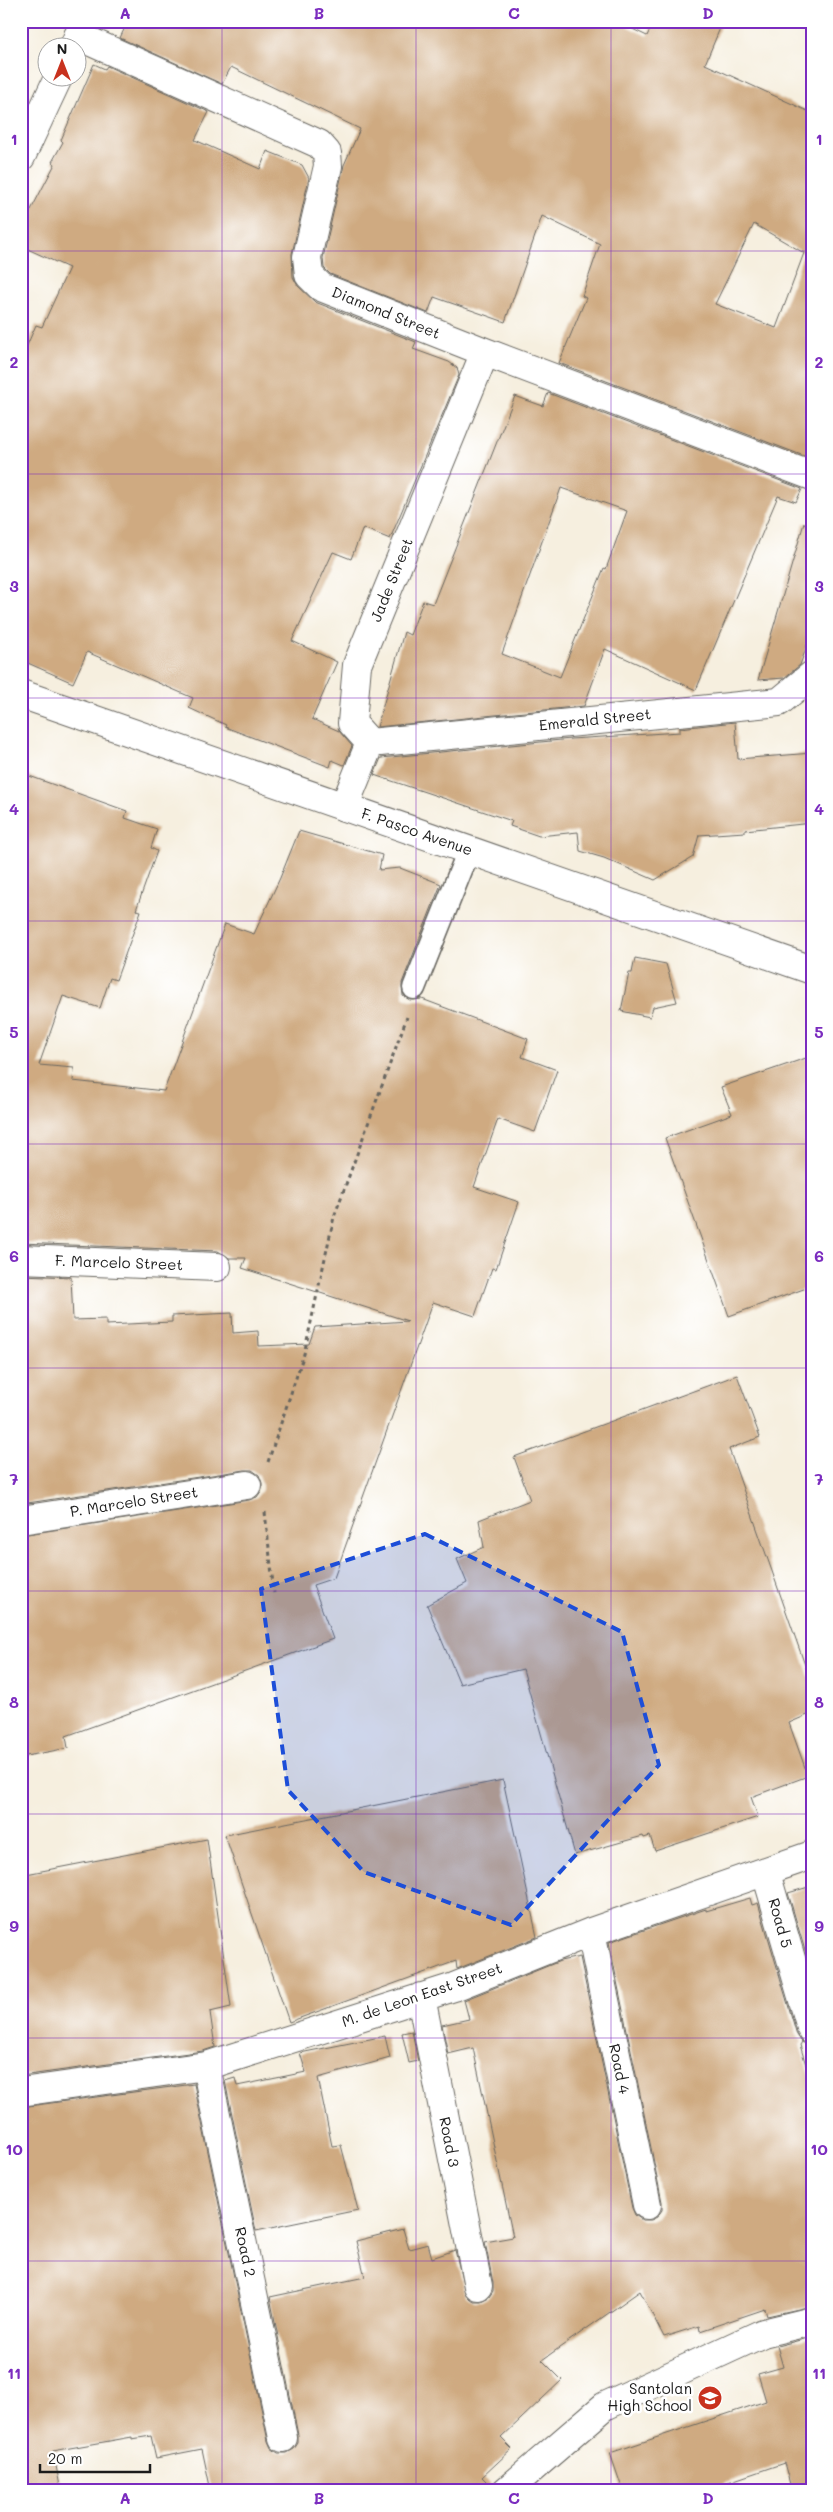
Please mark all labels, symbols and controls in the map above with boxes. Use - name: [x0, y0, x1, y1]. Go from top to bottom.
- text: A: [119, 2, 131, 23]
- text: B: [314, 2, 324, 23]
- text: C: [508, 2, 520, 23]
- text: D: [702, 2, 714, 23]
- north arrow: [38, 38, 88, 88]
- text: N: [57, 39, 67, 58]
- text: 1: [10, 128, 18, 149]
- text: 1: [815, 128, 823, 149]
- street label: Diamond Street: [329, 281, 444, 343]
- text: 2: [10, 351, 19, 372]
- text: 2: [815, 351, 824, 372]
- street label: Jade Street: [365, 535, 417, 625]
- text: 3: [9, 575, 19, 596]
- text: 3: [814, 575, 824, 596]
- street label: Emerald Street: [538, 703, 652, 735]
- text: 4: [9, 798, 19, 819]
- text: 4: [814, 798, 824, 819]
- street label: F. Pasco Avenue: [359, 803, 476, 859]
- text: 5: [9, 1021, 19, 1042]
- text: 5: [814, 1021, 824, 1042]
- text: 6: [9, 1245, 19, 1266]
- text: 6: [814, 1245, 824, 1266]
- street label: F. Marcelo Street: [55, 1250, 183, 1274]
- text: 7: [10, 1468, 19, 1489]
- text: 7: [815, 1468, 824, 1489]
- street label: P. Marcelo Street: [69, 1481, 199, 1521]
- text: 8: [9, 1691, 19, 1712]
- text: 8: [814, 1691, 824, 1712]
- street label: Road 5: [764, 1895, 798, 1950]
- text: 9: [9, 1915, 19, 1936]
- text: 9: [814, 1915, 824, 1936]
- street label: M. de Leon East Street: [339, 1957, 505, 2031]
- street label: Road 4: [605, 2042, 635, 2096]
- street label: Road 3: [435, 2115, 465, 2169]
- text: 10: [5, 2138, 23, 2159]
- text: 10: [810, 2138, 828, 2159]
- street label: Road 2: [231, 2225, 261, 2279]
- text: 11: [7, 2362, 21, 2383]
- text: 11: [812, 2362, 826, 2383]
- place label: Santolan High School: [607, 2378, 692, 2415]
- school or university icon: Santolan High School: [697, 2385, 723, 2411]
- scale bar: [40, 2442, 150, 2474]
- text: 20 m: [48, 2448, 82, 2468]
- text: A: [119, 2487, 131, 2508]
- text: B: [314, 2487, 324, 2508]
- text: C: [508, 2487, 520, 2508]
- text: D: [702, 2487, 714, 2508]

